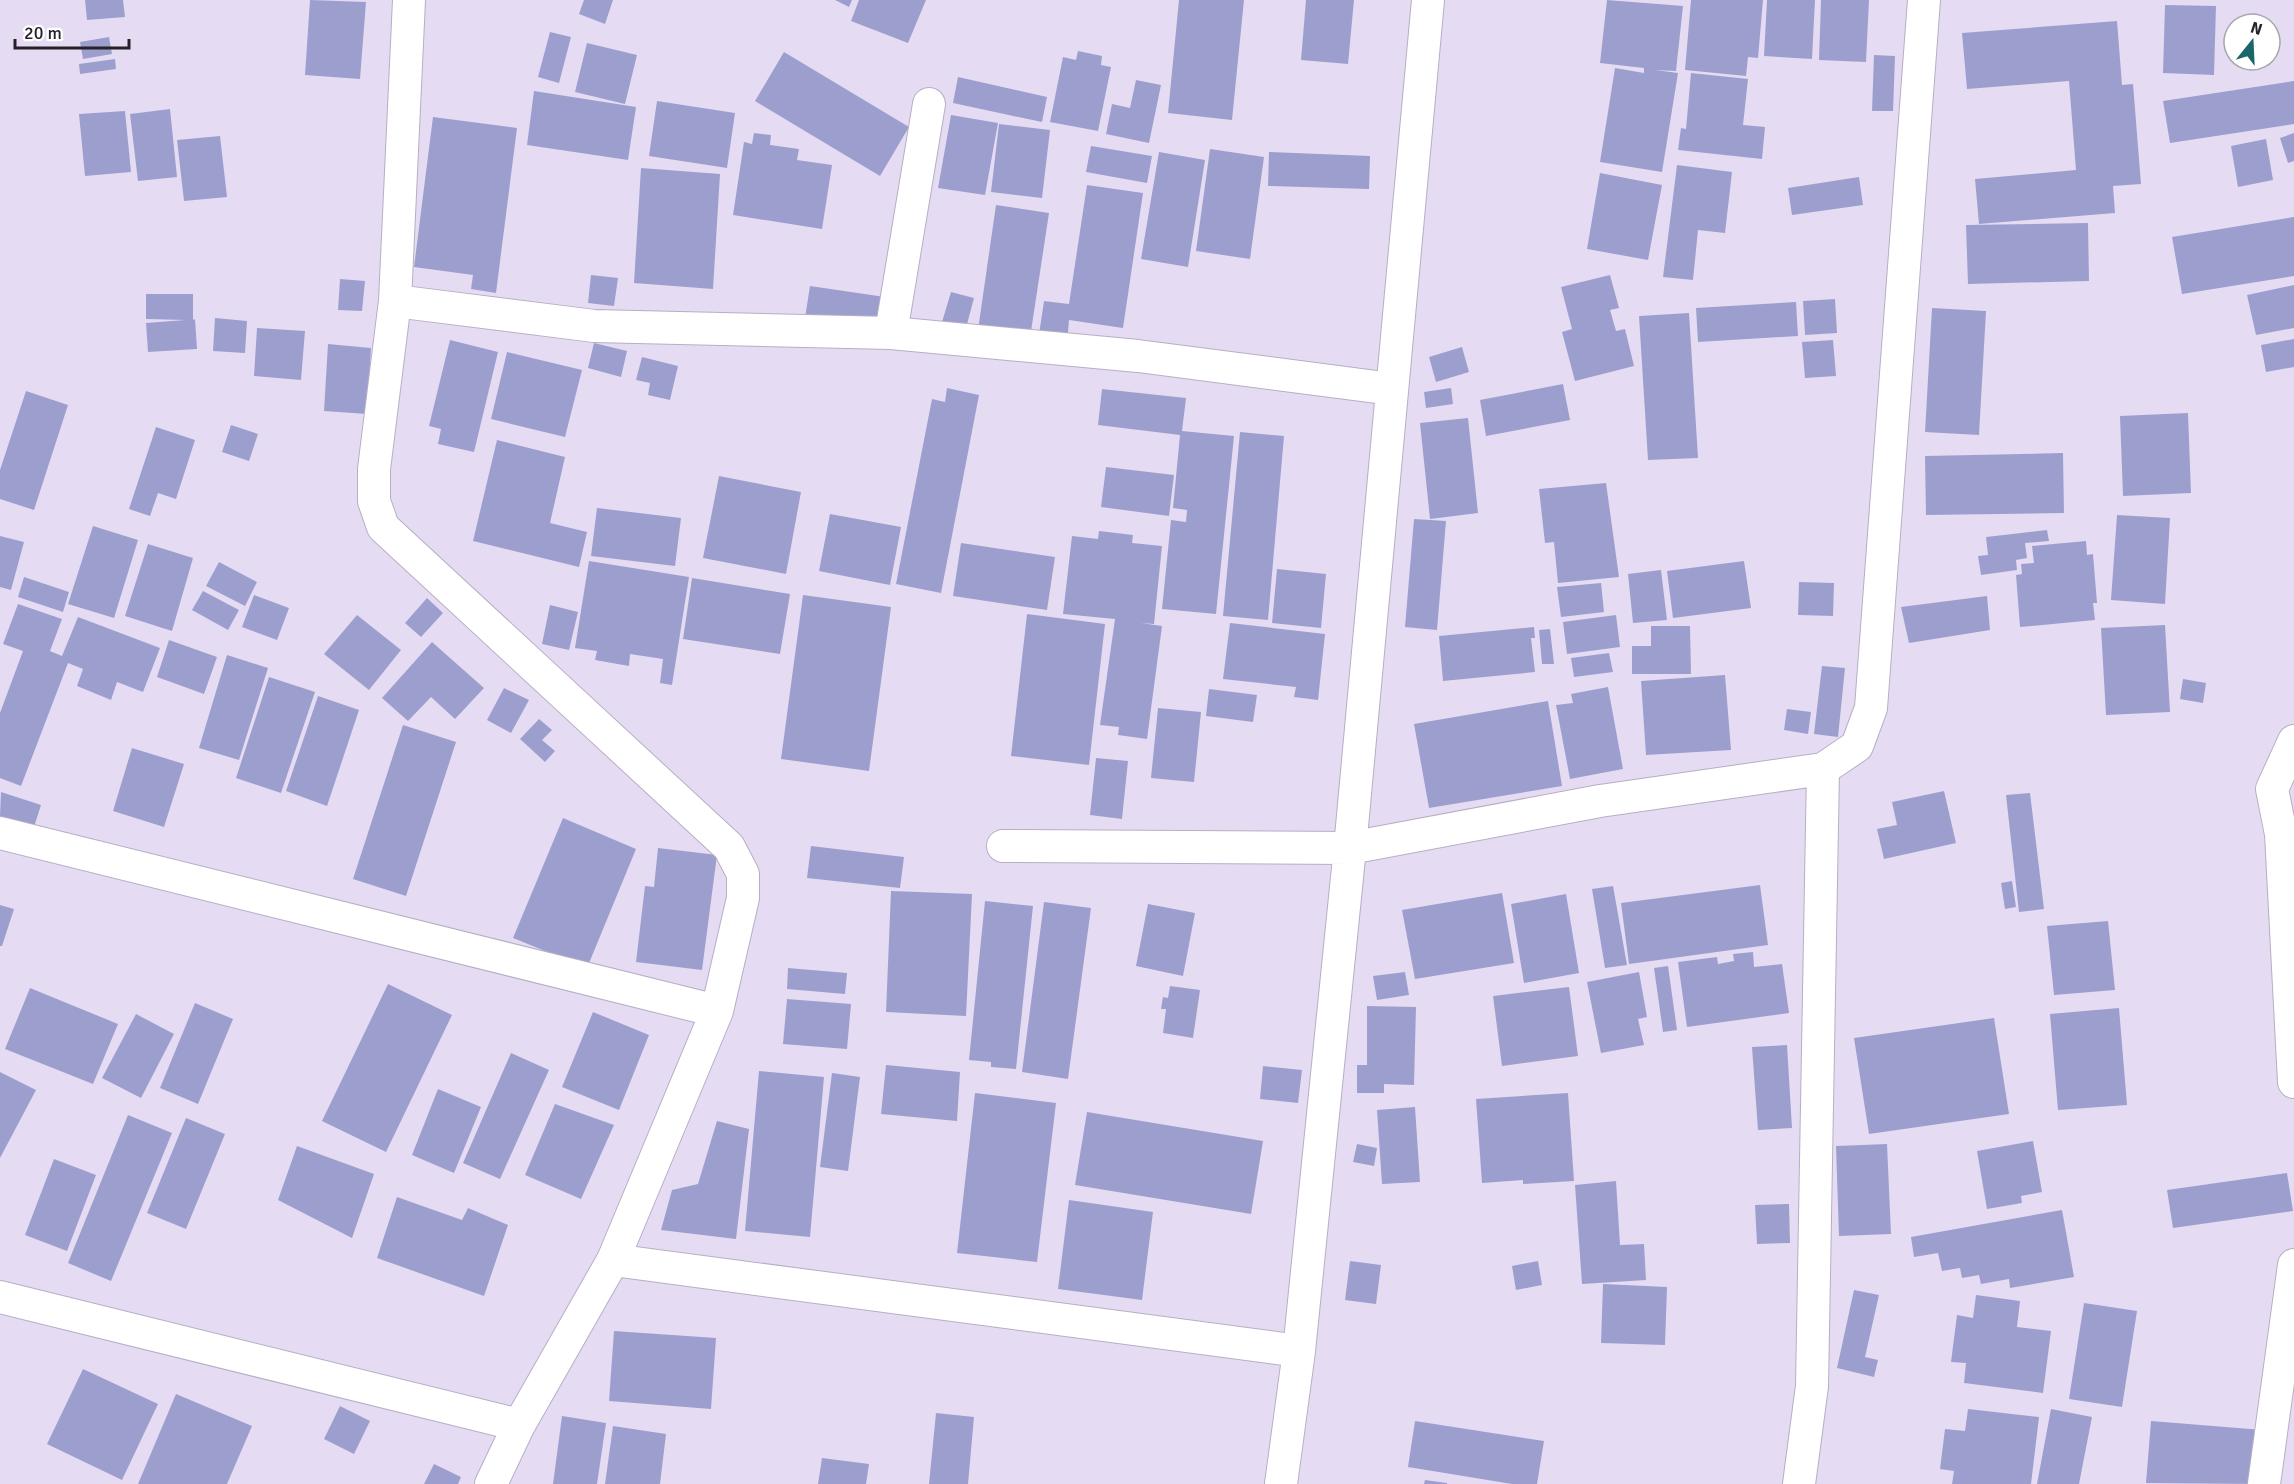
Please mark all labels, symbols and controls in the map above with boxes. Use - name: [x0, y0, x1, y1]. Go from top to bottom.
- scale bar: [15, 12, 129, 50]
- north arrow: [2222, 12, 2282, 72]
- text: N: [2248, 17, 2265, 40]
- text: 20 m: [24, 22, 62, 44]

